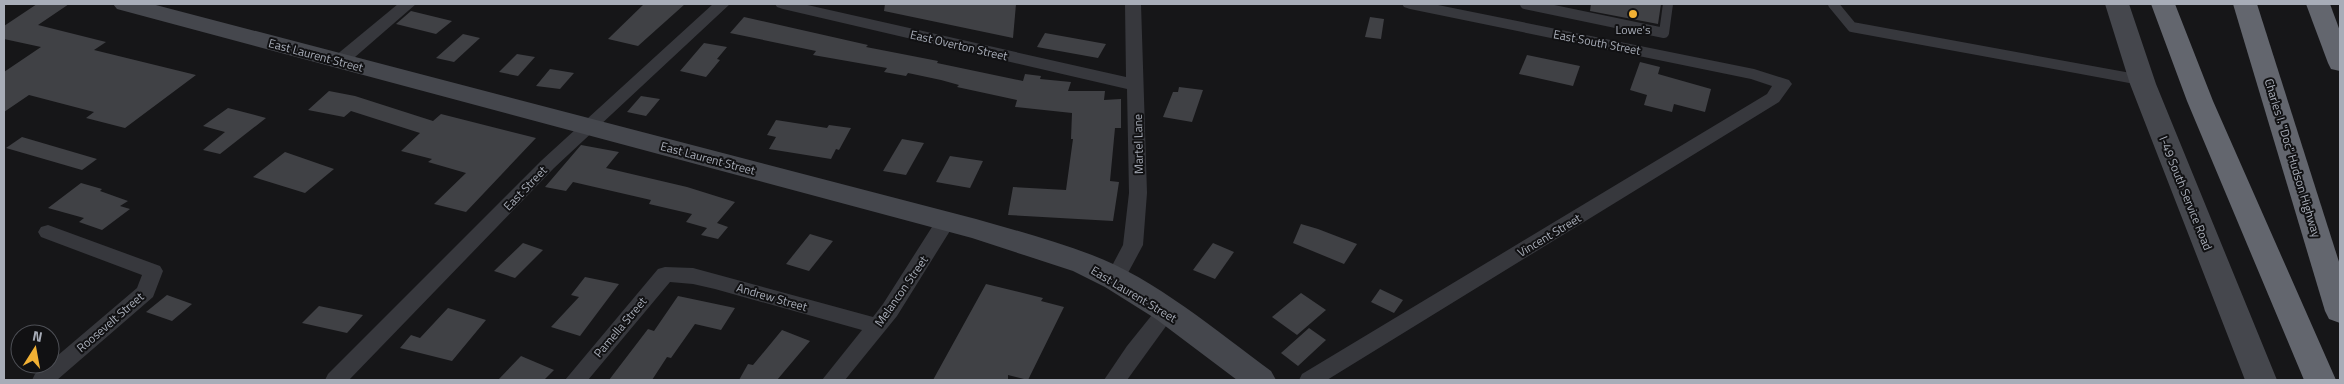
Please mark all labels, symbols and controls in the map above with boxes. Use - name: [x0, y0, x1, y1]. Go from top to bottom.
- marker: Lowe's: [1627, 8, 1639, 20]
- place label: Lowe's: [1616, 20, 1651, 39]
- street label: East South Street: [1552, 24, 1643, 60]
- street label: East Overton Street: [908, 25, 1010, 66]
- street label: East Laurent Street: [266, 33, 366, 77]
- street label: Charles I. "Doc" Hudson Highway: [2260, 76, 2326, 240]
- street label: Martel Lane: [1128, 114, 1148, 174]
- street label: I-49 South Service Road: [2154, 133, 2218, 253]
- street label: East Laurent Street: [658, 136, 758, 180]
- street label: East Street: [499, 161, 552, 215]
- street label: Vincent Street: [1513, 208, 1585, 262]
- street label: Melancon Street: [869, 251, 933, 330]
- street label: East Laurent Street: [1087, 261, 1181, 328]
- street label: Andrew Street: [734, 278, 810, 316]
- street label: Roosevelt Street: [72, 287, 148, 357]
- street label: Pamella Street: [589, 292, 652, 362]
- north arrow: [10, 324, 60, 374]
- text: N: [31, 325, 44, 347]

